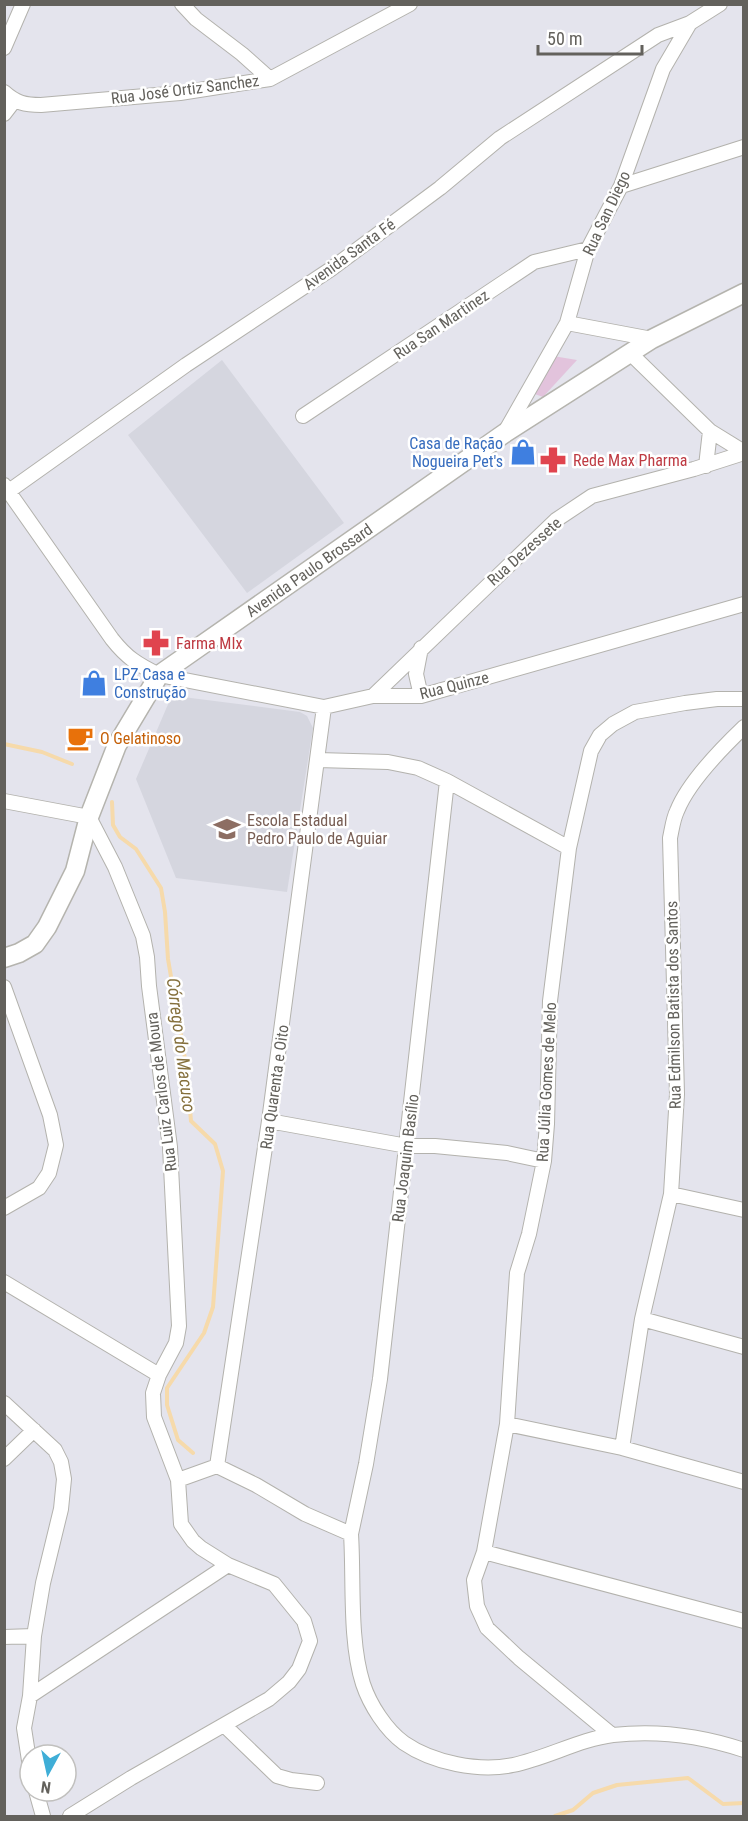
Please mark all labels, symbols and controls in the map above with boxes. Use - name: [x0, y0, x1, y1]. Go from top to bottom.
- scale bar: [538, 18, 642, 56]
- text: 50 m: [547, 28, 582, 49]
- street label: Rua José Ortiz Sanchez: [110, 71, 260, 108]
- street label: Rua San Diego: [579, 168, 634, 259]
- street label: Avenida Santa Fé: [300, 215, 399, 294]
- street label: Rua San Martinez: [390, 286, 492, 363]
- place label: Casa de Ração Nogueira Pet's: [409, 434, 503, 471]
- shop icon: Casa de Ração Nogueira Pet's: [508, 437, 538, 467]
- pharmacy icon: Rede Max Pharma: [538, 445, 568, 475]
- place label: Rede Max Pharma: [573, 451, 687, 470]
- street label: Rua Dezessete: [483, 513, 565, 590]
- street label: Avenida Paulo Brossard: [243, 520, 376, 621]
- pharmacy icon: Farma MIx: [141, 628, 171, 658]
- place label: Farma MIx: [176, 634, 242, 653]
- place label: LPZ Casa e Construção: [114, 665, 187, 702]
- shop icon: LPZ Casa e Construção: [79, 668, 109, 698]
- street label: Rua Quinze: [418, 668, 491, 703]
- cafe icon: O Gelatinoso: [65, 723, 95, 753]
- place label: O Gelatinoso: [100, 729, 181, 748]
- place label: Escola Estadual Pedro Paulo de Aguiar: [247, 811, 387, 848]
- school or university icon: Escola Estadual Pedro Paulo de Aguiar: [212, 814, 242, 844]
- street label: Rua Edmilson Batista dos Santos: [662, 901, 685, 1109]
- water label: Córrego do Macuco: [163, 977, 200, 1113]
- street label: Rua Júlia Gomes de Melo: [533, 1002, 560, 1162]
- street label: Rua Luiz Carlos de Moura: [142, 1011, 181, 1173]
- street label: Rua Quarenta e Oito: [256, 1024, 293, 1151]
- street label: Rua Joaquim Basílio: [388, 1093, 423, 1223]
- north arrow: [18, 1743, 78, 1803]
- text: N: [40, 1777, 52, 1797]

